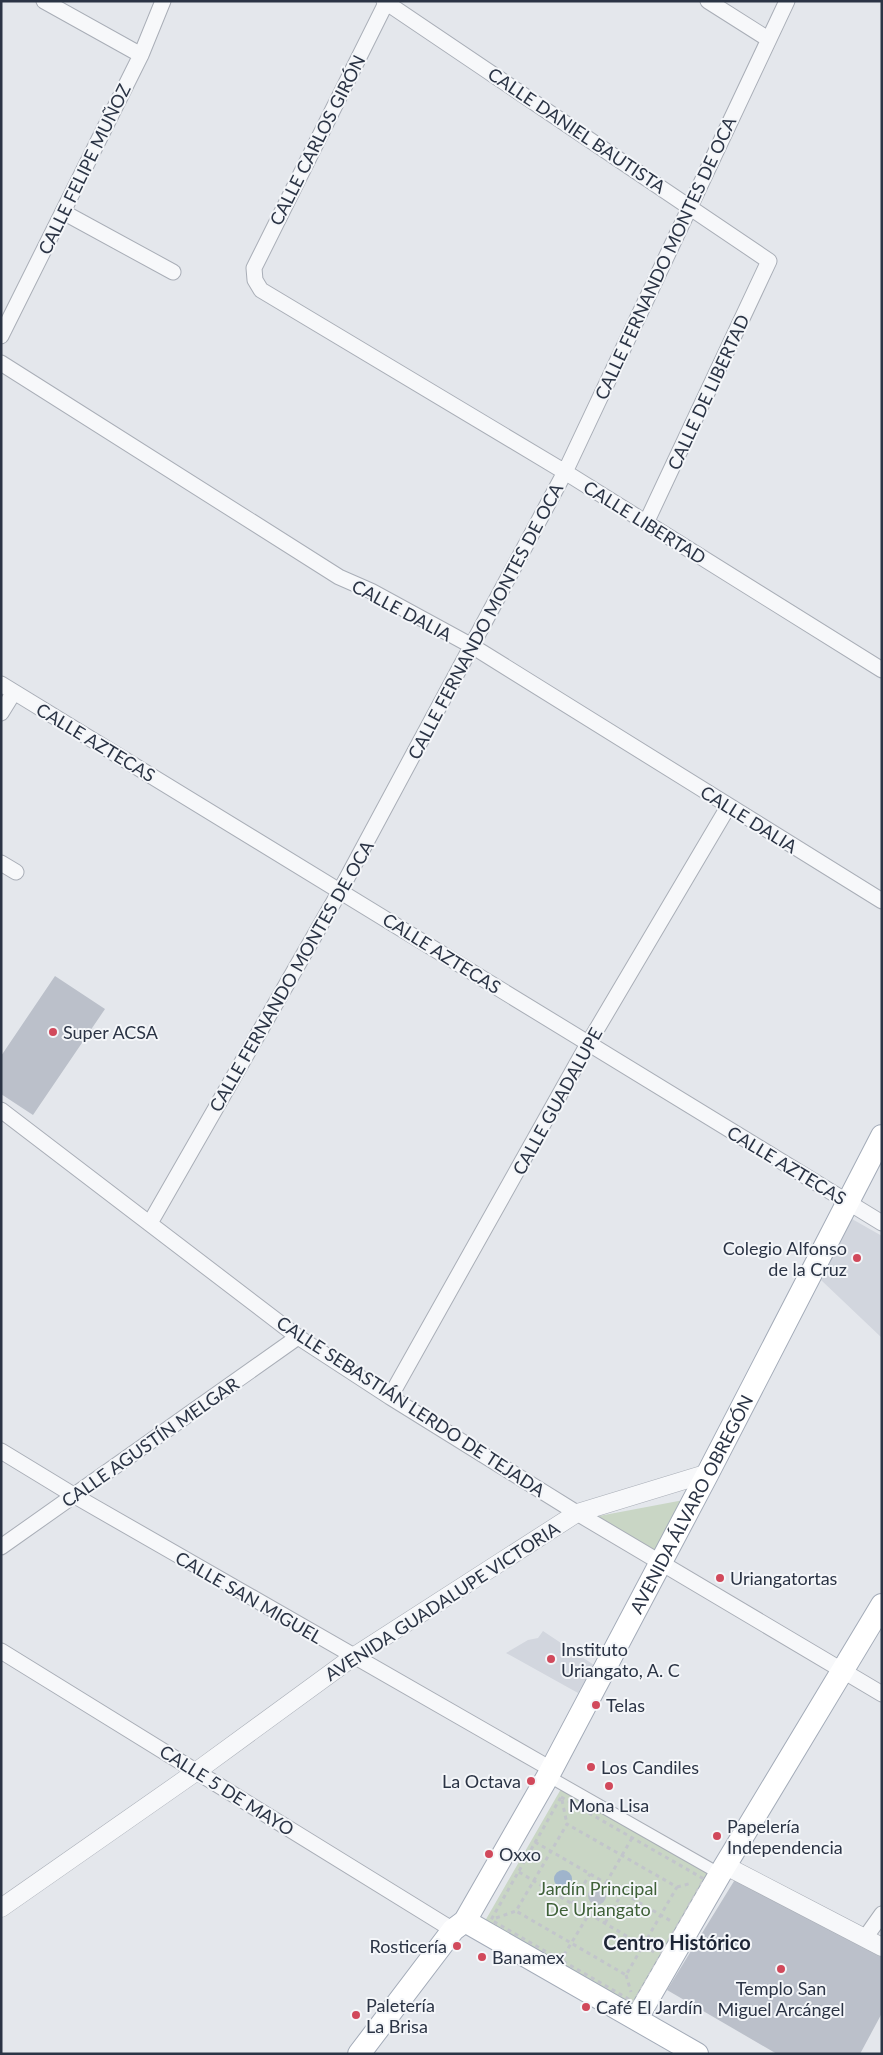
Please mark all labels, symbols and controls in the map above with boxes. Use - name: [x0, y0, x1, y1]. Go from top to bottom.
- street label: CALLE CARLOS GIRÓN: [264, 51, 370, 229]
- street label: CALLE DANIEL BAUTISTA: [484, 62, 671, 198]
- street label: CALLE FELIPE MUÑOZ: [33, 80, 135, 258]
- street label: CALLE FERNANDO MONTES DE OCA: [590, 112, 741, 403]
- street label: CALLE DE LIBERTAD: [662, 311, 754, 473]
- street label: CALLE LIBERTAD: [580, 476, 710, 568]
- street label: CALLE FERNANDO MONTES DE OCA: [403, 478, 568, 763]
- street label: CALLE DALIA: [348, 575, 456, 646]
- street label: CALLE AZTECAS: [33, 698, 159, 786]
- street label: CALLE DALIA: [697, 781, 802, 858]
- street label: CALLE FERNANDO MONTES DE OCA: [204, 836, 378, 1116]
- street label: CALLE AZTECAS: [379, 908, 505, 998]
- place label: Super ACSA: [63, 1021, 159, 1043]
- street label: CALLE GUADALUPE: [507, 1024, 607, 1178]
- marker: Super ACSA: [47, 1026, 59, 1038]
- street label: CALLE AZTECAS: [724, 1121, 850, 1209]
- place label: Colegio Alfonso de la Cruz: [723, 1237, 847, 1280]
- marker: Colegio Alfonso de la Cruz: [851, 1252, 863, 1264]
- street label: CALLE SEBASTIÁN LERDO DE TEJADA: [273, 1311, 550, 1502]
- street label: CALLE AGUSTÍN MELGAR: [57, 1372, 243, 1512]
- street label: AVENIDA ÁLVARO OBREGÓN: [625, 1391, 757, 1617]
- street label: AVENIDA GUADALUPE VICTORIA: [321, 1516, 564, 1685]
- street label: CALLE SAN MIGUEL: [172, 1546, 326, 1648]
- place label: Uriangatortas: [730, 1567, 838, 1589]
- marker: Uriangatortas: [714, 1572, 726, 1584]
- place label: Instituto Uriangato, A. C: [561, 1638, 680, 1681]
- marker: Instituto Uriangato, A. C: [545, 1653, 557, 1665]
- place label: Telas: [606, 1694, 645, 1716]
- marker: Telas: [590, 1699, 602, 1711]
- street label: CALLE 5 DE MAYO: [156, 1740, 298, 1840]
- place label: Los Candiles: [601, 1756, 699, 1778]
- marker: Los Candiles: [585, 1761, 597, 1773]
- place label: La Octava: [442, 1770, 521, 1792]
- marker: La Octava: [525, 1775, 537, 1787]
- marker: Mona Lisa: [603, 1780, 615, 1792]
- place label: Mona Lisa: [569, 1794, 649, 1816]
- place label: Papelería Independencia: [727, 1815, 843, 1858]
- marker: Papelería Independencia: [711, 1830, 723, 1842]
- place label: Oxxo: [499, 1843, 541, 1865]
- marker: Oxxo: [483, 1848, 495, 1860]
- park label: Jardín Principal De Uriangato: [538, 1877, 658, 1920]
- district label: Centro Histórico: [603, 1930, 751, 1954]
- place label: Rosticería: [369, 1935, 447, 1957]
- marker: Rosticería: [451, 1940, 463, 1952]
- place label: Banamex: [492, 1946, 565, 1968]
- marker: Banamex: [476, 1951, 488, 1963]
- marker: Templo San Miguel Arcángel: [775, 1963, 787, 1975]
- place label: Templo San Miguel Arcángel: [718, 1977, 844, 2020]
- place label: Paletería La Brisa: [366, 1994, 435, 2037]
- place label: Café El Jardín: [596, 1996, 702, 2018]
- marker: Café El Jardín: [580, 2001, 592, 2013]
- marker: Paletería La Brisa: [350, 2009, 362, 2021]

